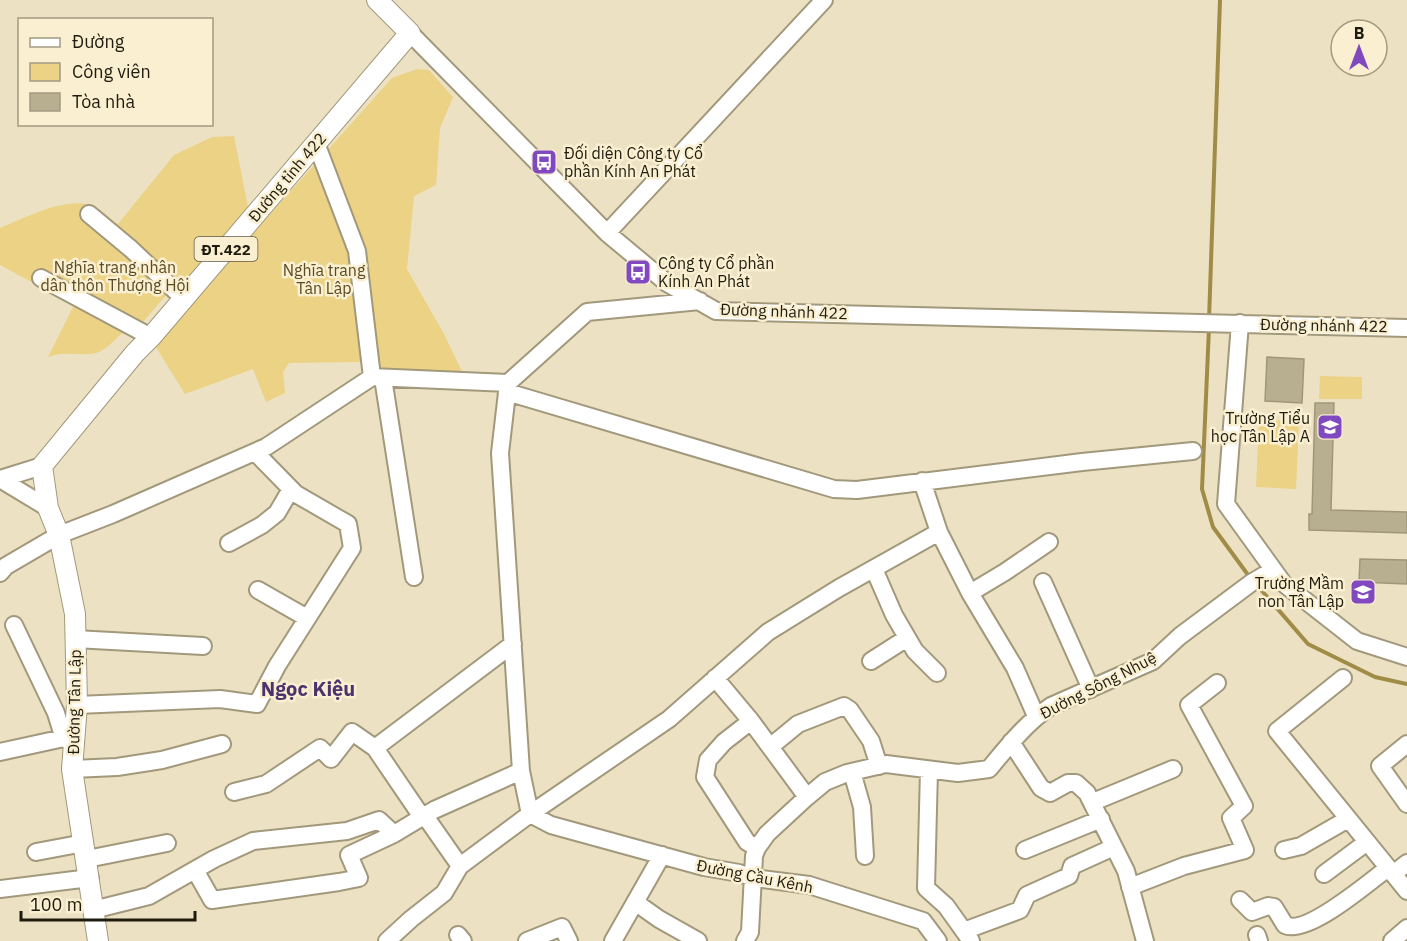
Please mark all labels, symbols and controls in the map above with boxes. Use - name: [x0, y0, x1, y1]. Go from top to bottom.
- legend: [18, 18, 213, 126]
- north arrow: [1329, 18, 1389, 78]
- text: B: [1354, 23, 1365, 43]
- text: Đường: [72, 30, 125, 53]
- text: Công viên: [72, 60, 151, 83]
- text: Tòa nhà: [72, 90, 136, 113]
- street label: Đường tỉnh 422: [244, 128, 330, 226]
- place label: Đối diện Công ty Cổ phần Kính An Phát: [564, 143, 703, 181]
- bus stop icon: Đối diện Công ty Cổ phần Kính An Phát: [529, 147, 559, 177]
- road number: ĐT.422: [194, 237, 258, 261]
- place label: Công ty Cổ phần Kính An Phát: [658, 253, 774, 291]
- park label: Nghĩa trang nhân dân thôn Thượng Hội: [40, 257, 190, 295]
- bus stop icon: Công ty Cổ phần Kính An Phát: [623, 257, 653, 287]
- park label: Nghĩa trang Tân Lập: [283, 260, 366, 298]
- street label: Đường nhánh 422: [720, 299, 848, 323]
- street label: Đường nhánh 422: [1260, 314, 1388, 336]
- place label: Trường Tiểu học Tân Lập A: [1211, 408, 1310, 446]
- school or university icon: Trường Tiểu học Tân Lập A: [1315, 412, 1345, 442]
- place label: Trường Mầm non Tân Lập: [1255, 573, 1344, 611]
- school or university icon: Trường Mầm non Tân Lập: [1348, 577, 1378, 607]
- street label: Đường Sông Nhuệ: [1036, 647, 1160, 723]
- street label: Đường Tân Lập: [63, 649, 85, 755]
- district label: Ngọc Kiệu: [261, 675, 355, 702]
- street label: Đường Cầu Kênh: [695, 855, 815, 897]
- scale bar: [21, 884, 195, 922]
- text: 100 m: [30, 893, 82, 916]

